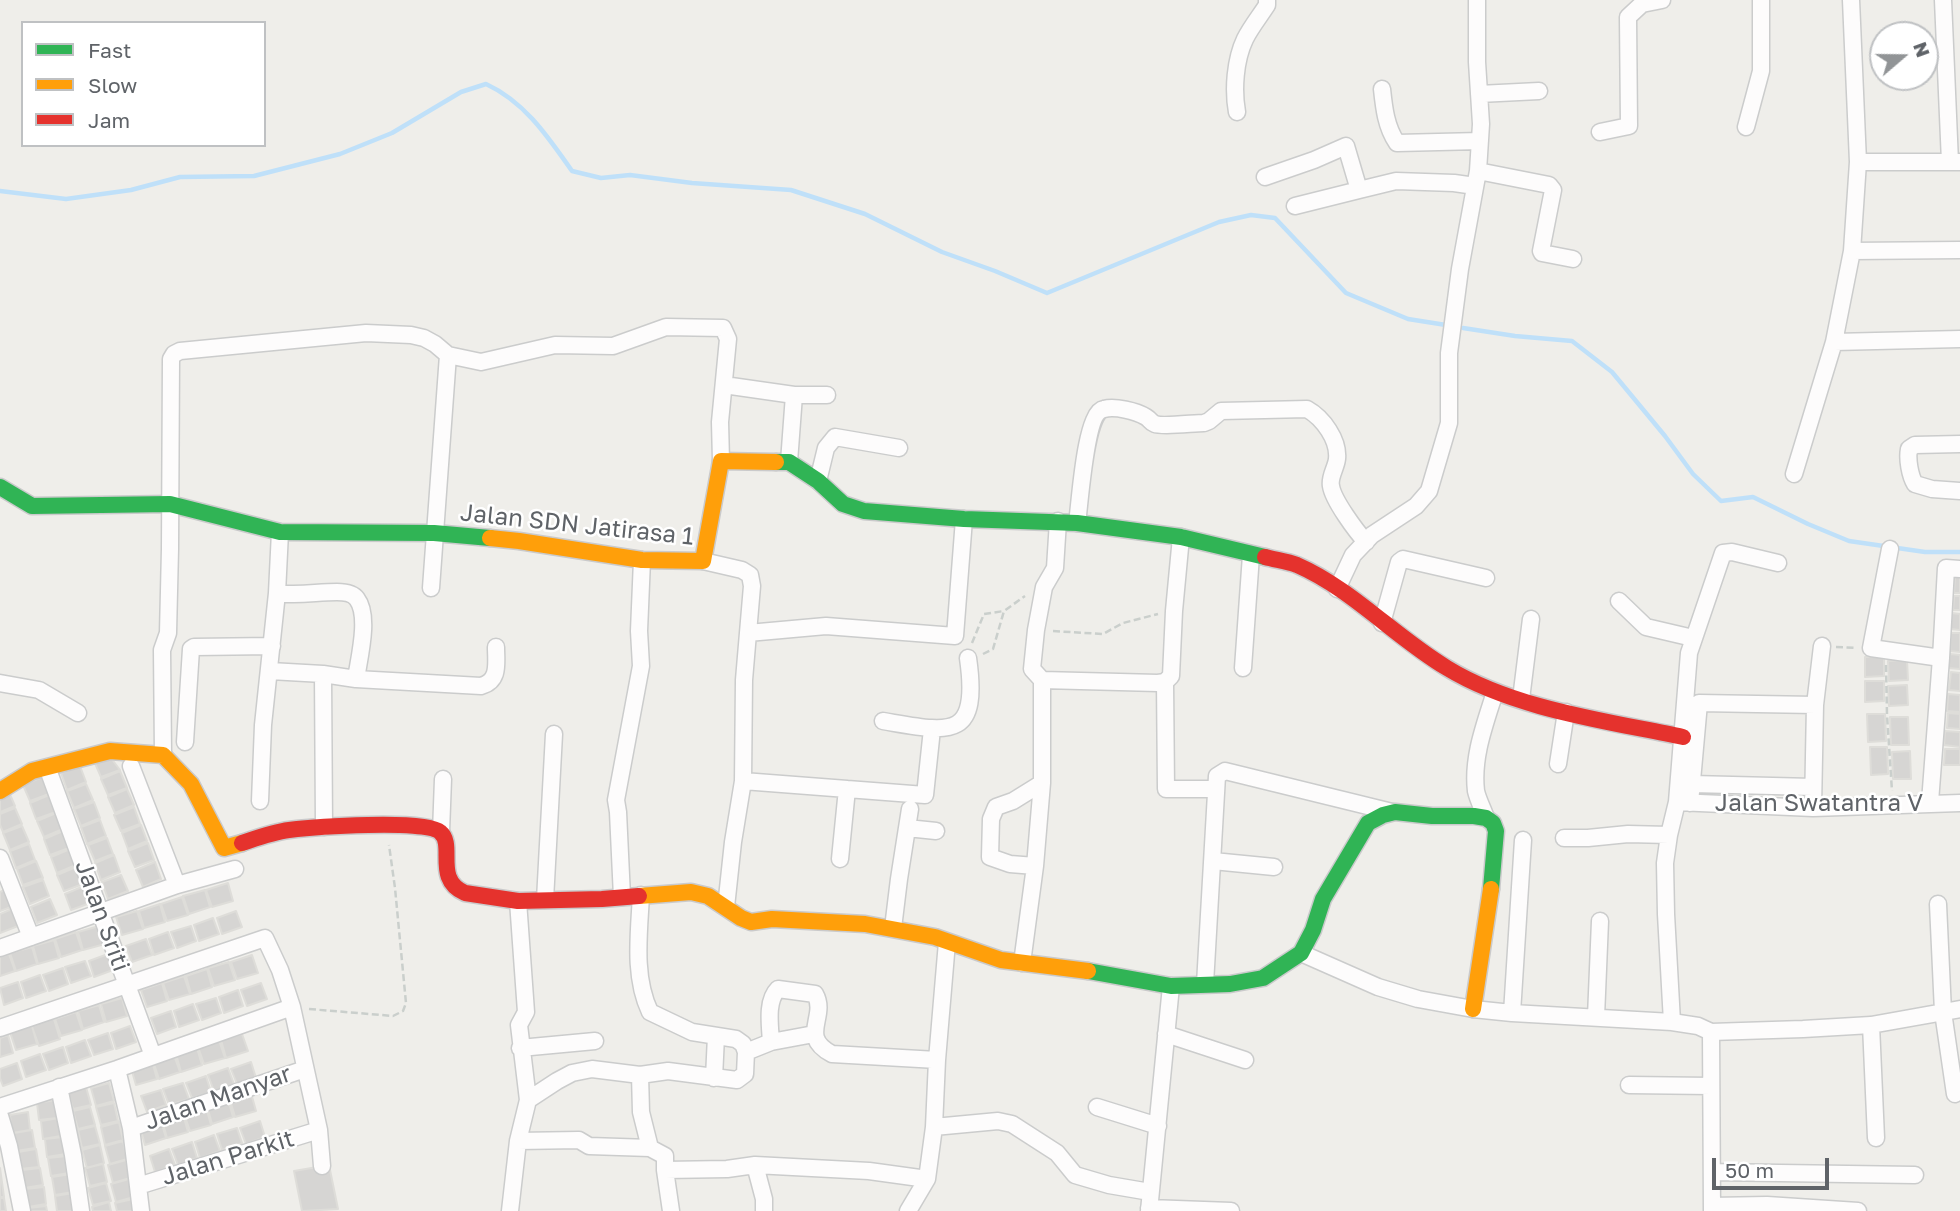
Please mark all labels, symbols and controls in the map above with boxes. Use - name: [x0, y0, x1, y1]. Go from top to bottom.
- legend: [21, 21, 266, 147]
- north arrow: [1869, 21, 1939, 91]
- text: Fast: [88, 37, 131, 63]
- text: N: [1909, 39, 1936, 60]
- text: Slow: [88, 72, 137, 98]
- text: Jam: [88, 107, 130, 133]
- street label: Jalan SDN Jatirasa 1: [459, 498, 695, 552]
- street label: Jalan Swatantra V: [1715, 789, 1923, 817]
- street label: Jalan Sriti: [69, 857, 135, 975]
- street label: Jalan Manyar: [141, 1059, 295, 1137]
- street label: Jalan Parkit: [158, 1124, 298, 1192]
- scale bar: [1715, 1144, 1832, 1188]
- text: 50 m: [1725, 1157, 1774, 1183]

